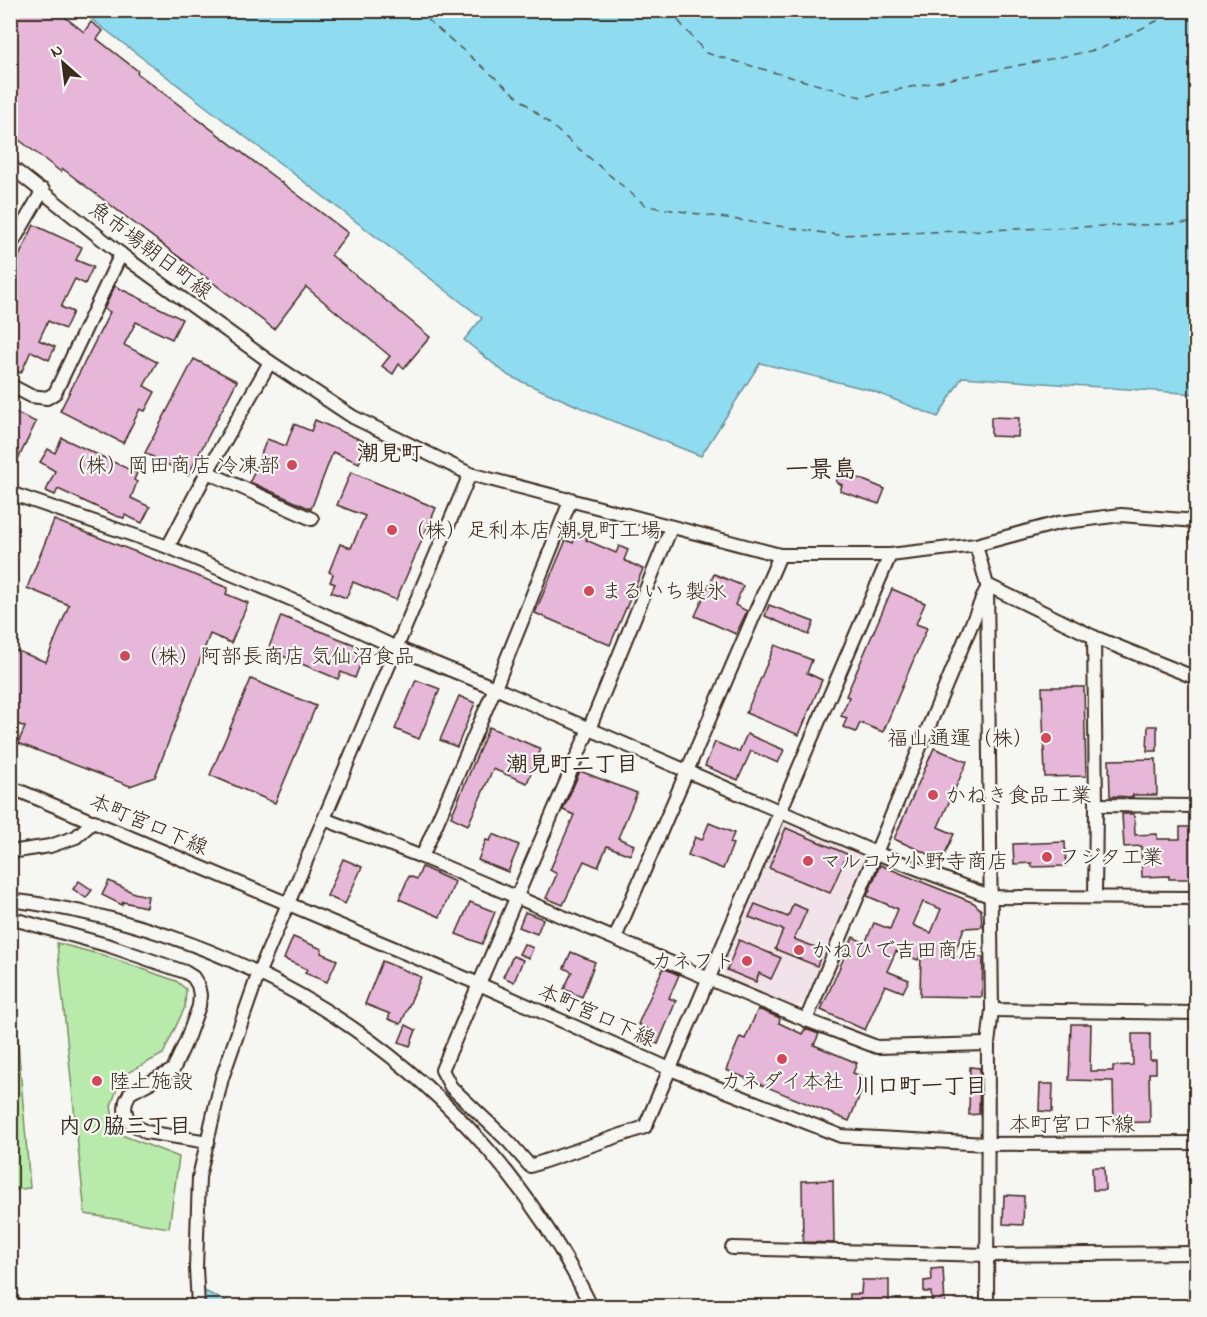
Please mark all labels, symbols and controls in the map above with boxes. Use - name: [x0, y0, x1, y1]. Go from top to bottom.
- north arrow: [33, 33, 93, 93]
- text: N: [46, 38, 67, 65]
- street label: 魚市場朝日町線: [82, 195, 218, 308]
- district label: 潮見町: [357, 439, 423, 471]
- place label: （株）岡田商店 冷凍部: [65, 452, 280, 482]
- district label: 一景島: [785, 454, 857, 489]
- marker: （株）岡田商店 冷凍部: [285, 458, 299, 472]
- place label: （株）足利本店 潮見町工場: [404, 517, 661, 547]
- marker: （株）足利本店 潮見町工場: [385, 523, 399, 537]
- place label: まるいち製氷: [601, 578, 727, 608]
- marker: まるいち製氷: [582, 584, 596, 598]
- place label: （株）阿部長商店 気仙沼食品: [137, 643, 415, 673]
- marker: （株）阿部長商店 気仙沼食品: [118, 649, 132, 663]
- place label: 福山通運（株）: [887, 725, 1034, 755]
- marker: 福山通運（株）: [1039, 731, 1053, 745]
- district label: 潮見町二丁目: [506, 750, 638, 782]
- place label: かねき食品工業: [945, 782, 1092, 812]
- street label: 本町宮口下線: [84, 787, 212, 864]
- marker: かねき食品工業: [926, 788, 940, 802]
- place label: フジタ工業: [1059, 844, 1163, 874]
- place label: マルコウ小野寺商店: [820, 848, 1009, 878]
- marker: フジタ工業: [1040, 850, 1054, 864]
- marker: マルコウ小野寺商店: [801, 854, 815, 868]
- place label: かねひで吉田商店: [811, 937, 979, 967]
- marker: かねひで吉田商店: [792, 943, 806, 957]
- place label: カネフト: [651, 948, 735, 978]
- marker: カネフト: [740, 954, 754, 968]
- street label: 本町宮口下線: [533, 977, 660, 1056]
- marker: カネダイ本社: [775, 1052, 789, 1066]
- place label: 陸上施設: [109, 1068, 193, 1098]
- place label: カネダイ本社: [720, 1068, 844, 1098]
- district label: 川口町一丁目: [855, 1072, 987, 1104]
- marker: 陸上施設: [90, 1074, 104, 1088]
- street label: 本町宮口下線: [1009, 1111, 1135, 1141]
- district label: 内の脇三丁目: [59, 1112, 191, 1144]

